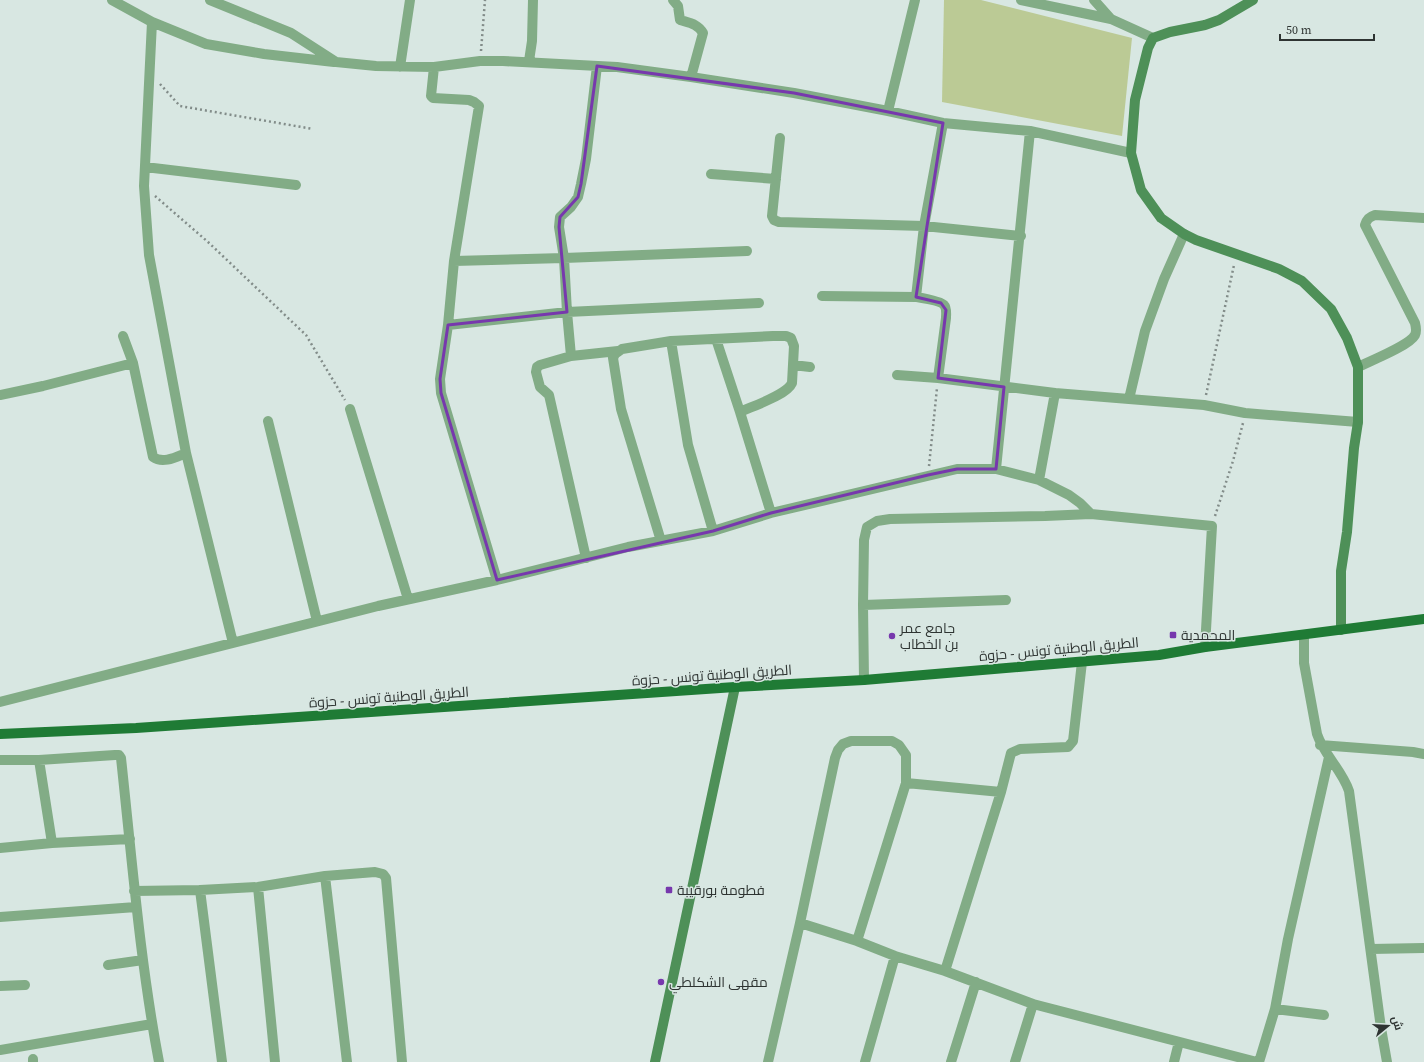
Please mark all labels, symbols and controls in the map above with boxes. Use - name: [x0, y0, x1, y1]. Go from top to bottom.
- scale bar: [1280, 16, 1374, 42]
- text: 50 m: [1286, 22, 1312, 38]
- place label: جامع عمر بن الخطاب: [899, 618, 959, 654]
- place label: المحمدية: [1181, 625, 1235, 645]
- marker: المحمدية: [1168, 630, 1178, 640]
- marker: جامع عمر بن الخطاب: [887, 631, 897, 641]
- street label: الطريق الوطنية تونس - حزوة: [978, 632, 1140, 666]
- street label: الطريق الوطنية تونس - حزوة: [631, 659, 793, 691]
- street label: الطريق الوطنية تونس - حزوة: [308, 681, 470, 713]
- place label: فطومة بورقيبة: [677, 880, 765, 900]
- marker: فطومة بورقيبة: [664, 885, 674, 895]
- place label: مقهى الشكلطي: [669, 972, 768, 994]
- marker: مقهى الشكلطي: [656, 977, 666, 987]
- north arrow: [1368, 1006, 1408, 1046]
- text: ش: [1388, 1014, 1406, 1032]

